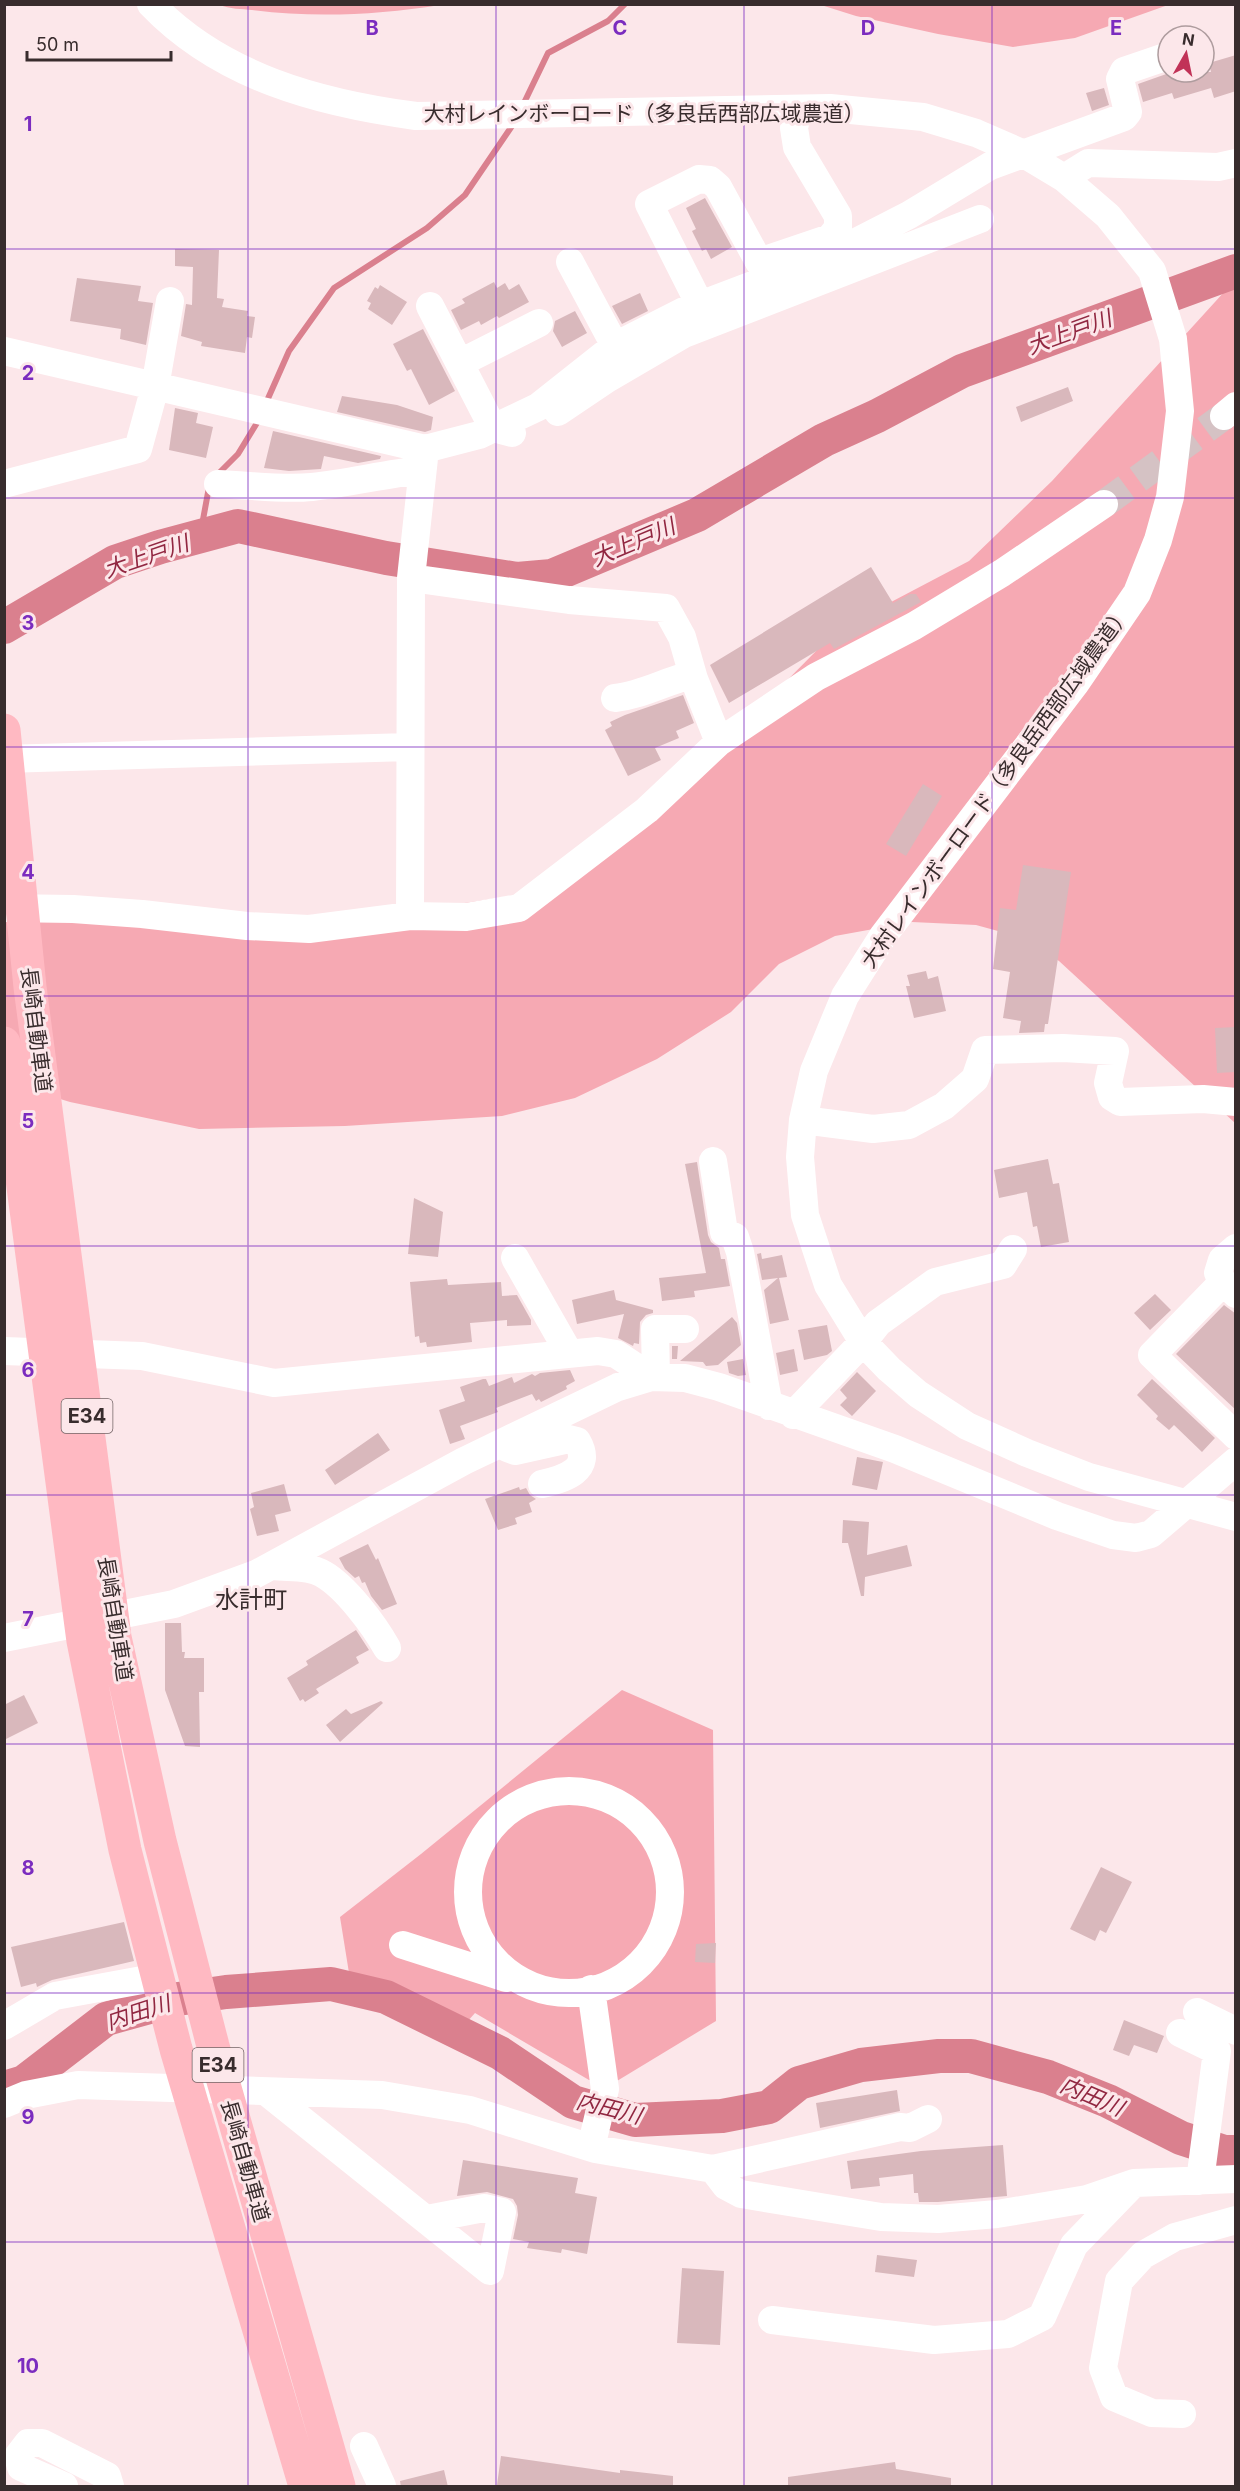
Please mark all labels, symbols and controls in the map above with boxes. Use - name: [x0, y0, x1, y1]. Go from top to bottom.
- text: B: [365, 16, 379, 40]
- text: C: [613, 16, 627, 40]
- text: D: [861, 16, 875, 40]
- text: E: [1110, 16, 1122, 40]
- scale bar: [27, 24, 171, 62]
- north arrow: [1156, 24, 1216, 84]
- text: N: [1181, 28, 1196, 50]
- text: 50 m: [36, 34, 79, 55]
- street label: 大村レインボーロード（多良岳西部広域農道）: [424, 101, 865, 126]
- text: 1: [24, 112, 32, 136]
- water label: 大上戸川: [1023, 304, 1117, 359]
- text: 2: [22, 361, 34, 385]
- water label: 大上戸川: [587, 512, 680, 571]
- water label: 大上戸川: [100, 529, 194, 583]
- street label: 大村レインボーロード（多良岳西部広域農道）: [856, 601, 1135, 972]
- text: 3: [22, 611, 34, 635]
- text: 4: [21, 860, 35, 884]
- street label: 長崎自動車道: [16, 966, 57, 1094]
- text: 5: [22, 1109, 34, 1133]
- text: 6: [22, 1358, 35, 1382]
- road number: E34: [62, 1399, 112, 1433]
- street label: 長崎自動車道: [93, 1555, 138, 1683]
- district label: 水計町: [215, 1585, 287, 1614]
- text: 7: [22, 1607, 34, 1631]
- text: 8: [21, 1856, 35, 1880]
- water label: 内田川: [103, 1989, 175, 2035]
- road number: E34: [192, 2048, 244, 2082]
- water label: 内田川: [1057, 2071, 1129, 2122]
- water label: 内田川: [574, 2087, 646, 2129]
- street label: 長崎自動車道: [216, 2097, 275, 2225]
- text: 9: [22, 2105, 35, 2129]
- text: 10: [17, 2354, 39, 2378]

